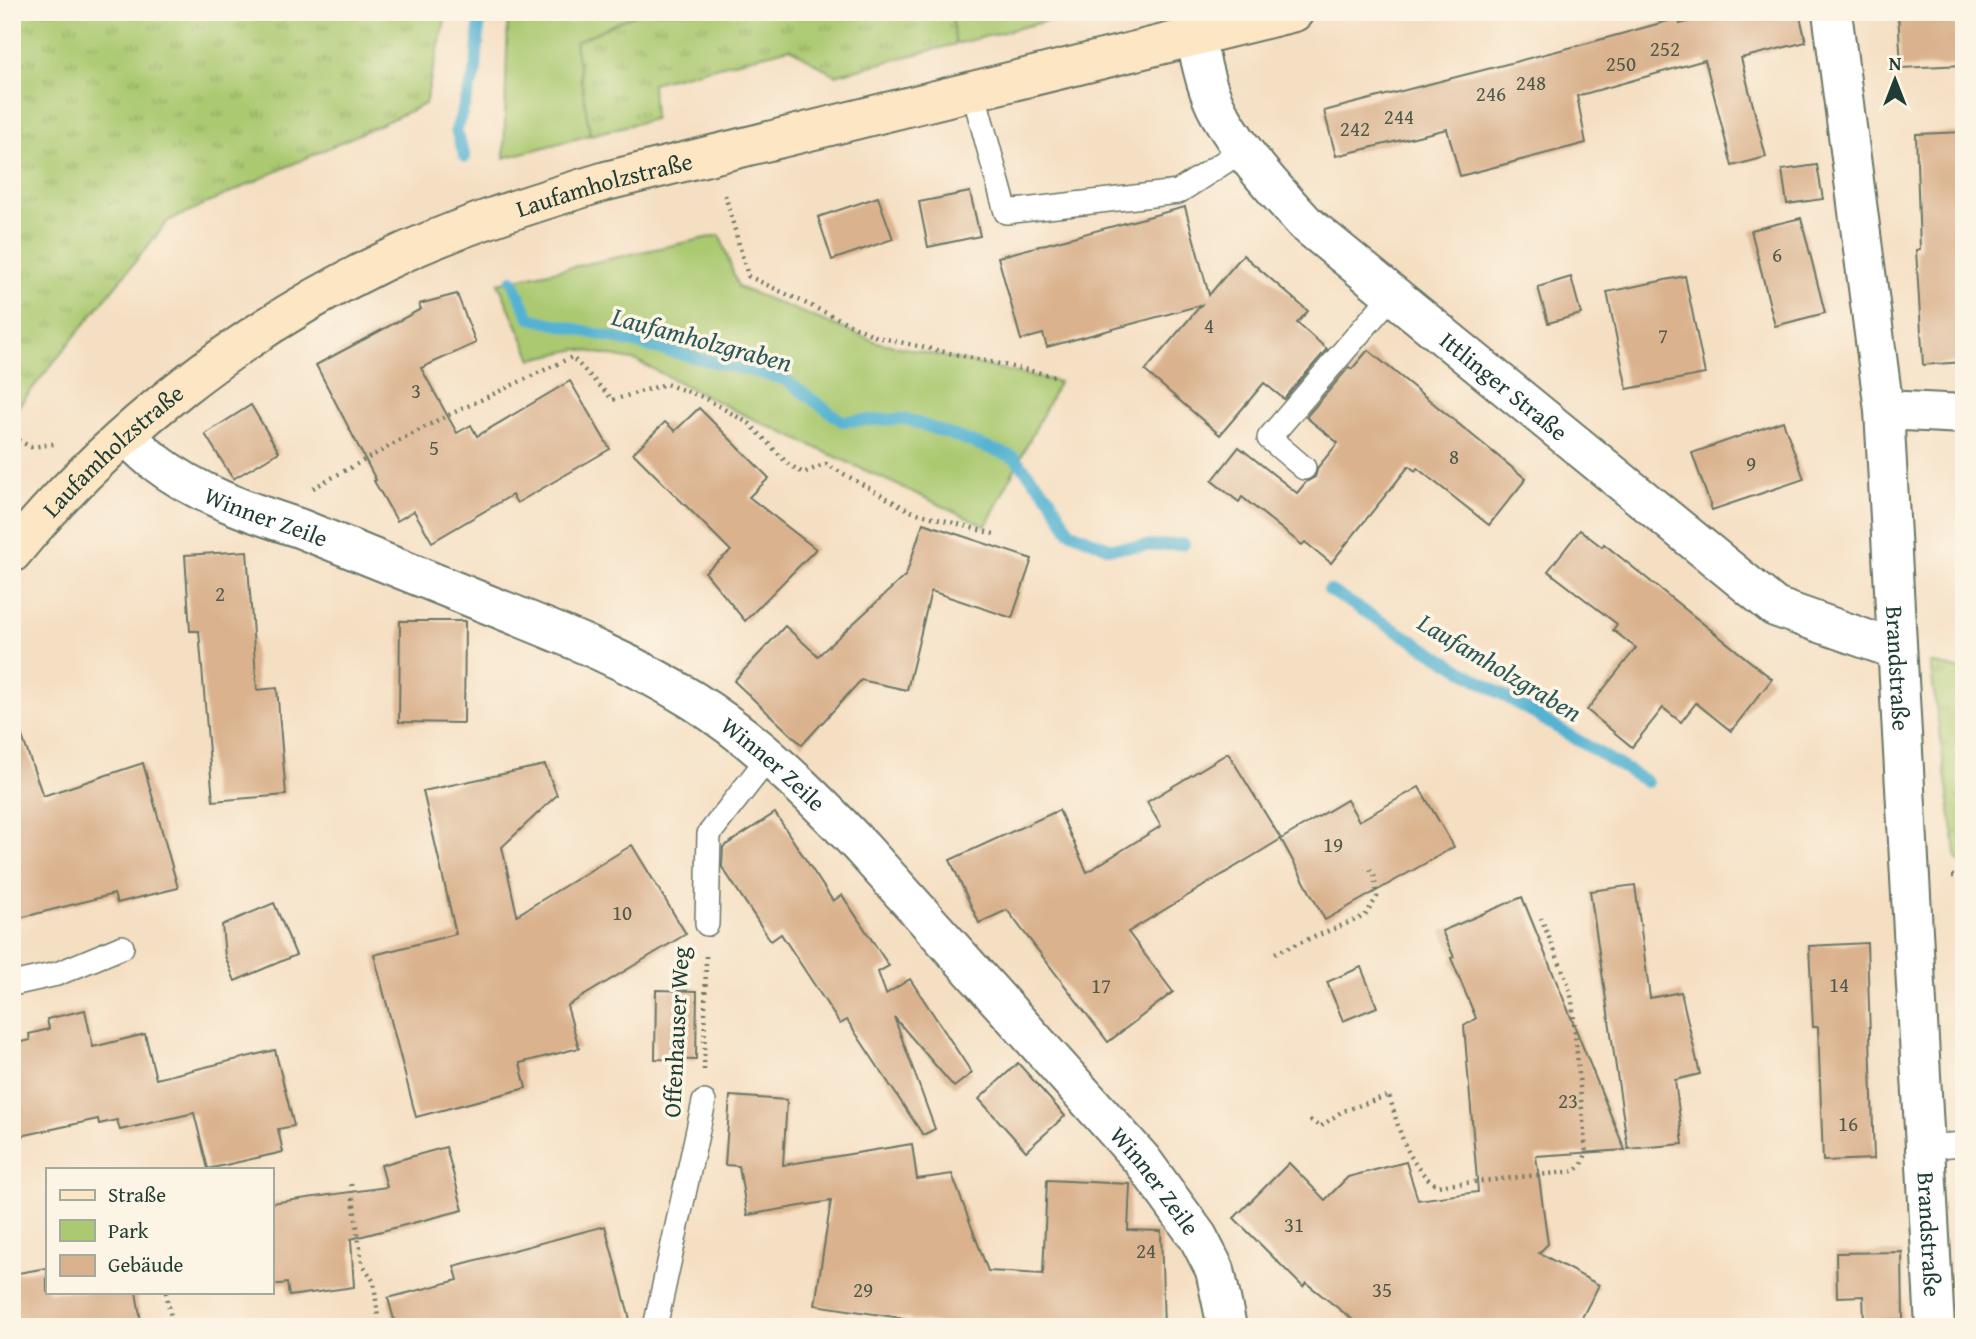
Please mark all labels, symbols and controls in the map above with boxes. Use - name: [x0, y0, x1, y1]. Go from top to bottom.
- house number: 252: [1650, 33, 1680, 64]
- north arrow: [1860, 46, 1930, 116]
- house number: 250: [1606, 48, 1636, 79]
- text: N: [1889, 49, 1902, 77]
- house number: 248: [1516, 67, 1546, 98]
- house number: 246: [1476, 78, 1506, 109]
- house number: 244: [1384, 101, 1414, 132]
- house number: 242: [1340, 113, 1370, 144]
- street label: Laufamholzstraße: [511, 143, 696, 226]
- house number: 6: [1772, 239, 1782, 270]
- water label: Laufamholzgraben: [607, 296, 796, 382]
- house number: 4: [1204, 310, 1214, 341]
- house number: 7: [1658, 320, 1668, 351]
- street label: Ittlinger Straße: [1433, 323, 1576, 449]
- street label: Laufamholzstraße: [34, 375, 191, 525]
- house number: 3: [411, 375, 421, 406]
- house number: 5: [429, 432, 439, 463]
- house number: 8: [1449, 441, 1459, 472]
- house number: 9: [1746, 448, 1756, 479]
- street label: Winner Zeile: [199, 477, 333, 555]
- house number: 2: [215, 578, 225, 609]
- water label: Laufamholzgraben: [1410, 602, 1589, 731]
- street label: Brandstraße: [1877, 605, 1919, 732]
- street label: Winner Zeile: [714, 708, 834, 819]
- house number: 19: [1323, 829, 1343, 860]
- house number: 10: [612, 897, 632, 928]
- street label: Offenhauser Weg: [654, 946, 698, 1118]
- house number: 14: [1829, 969, 1849, 1000]
- house number: 17: [1091, 970, 1111, 1001]
- house number: 23: [1558, 1085, 1578, 1116]
- house number: 16: [1838, 1108, 1858, 1139]
- street label: Winner Zeile: [1102, 1118, 1209, 1242]
- legend: [46, 1168, 273, 1294]
- street label: Brandstraße: [1909, 1171, 1951, 1298]
- text: Straße: [108, 1179, 166, 1210]
- house number: 31: [1284, 1209, 1304, 1240]
- text: Park: [108, 1215, 149, 1246]
- house number: 24: [1136, 1235, 1156, 1266]
- text: Gebäude: [108, 1249, 184, 1280]
- house number: 29: [853, 1274, 873, 1305]
- house number: 35: [1372, 1274, 1392, 1305]

